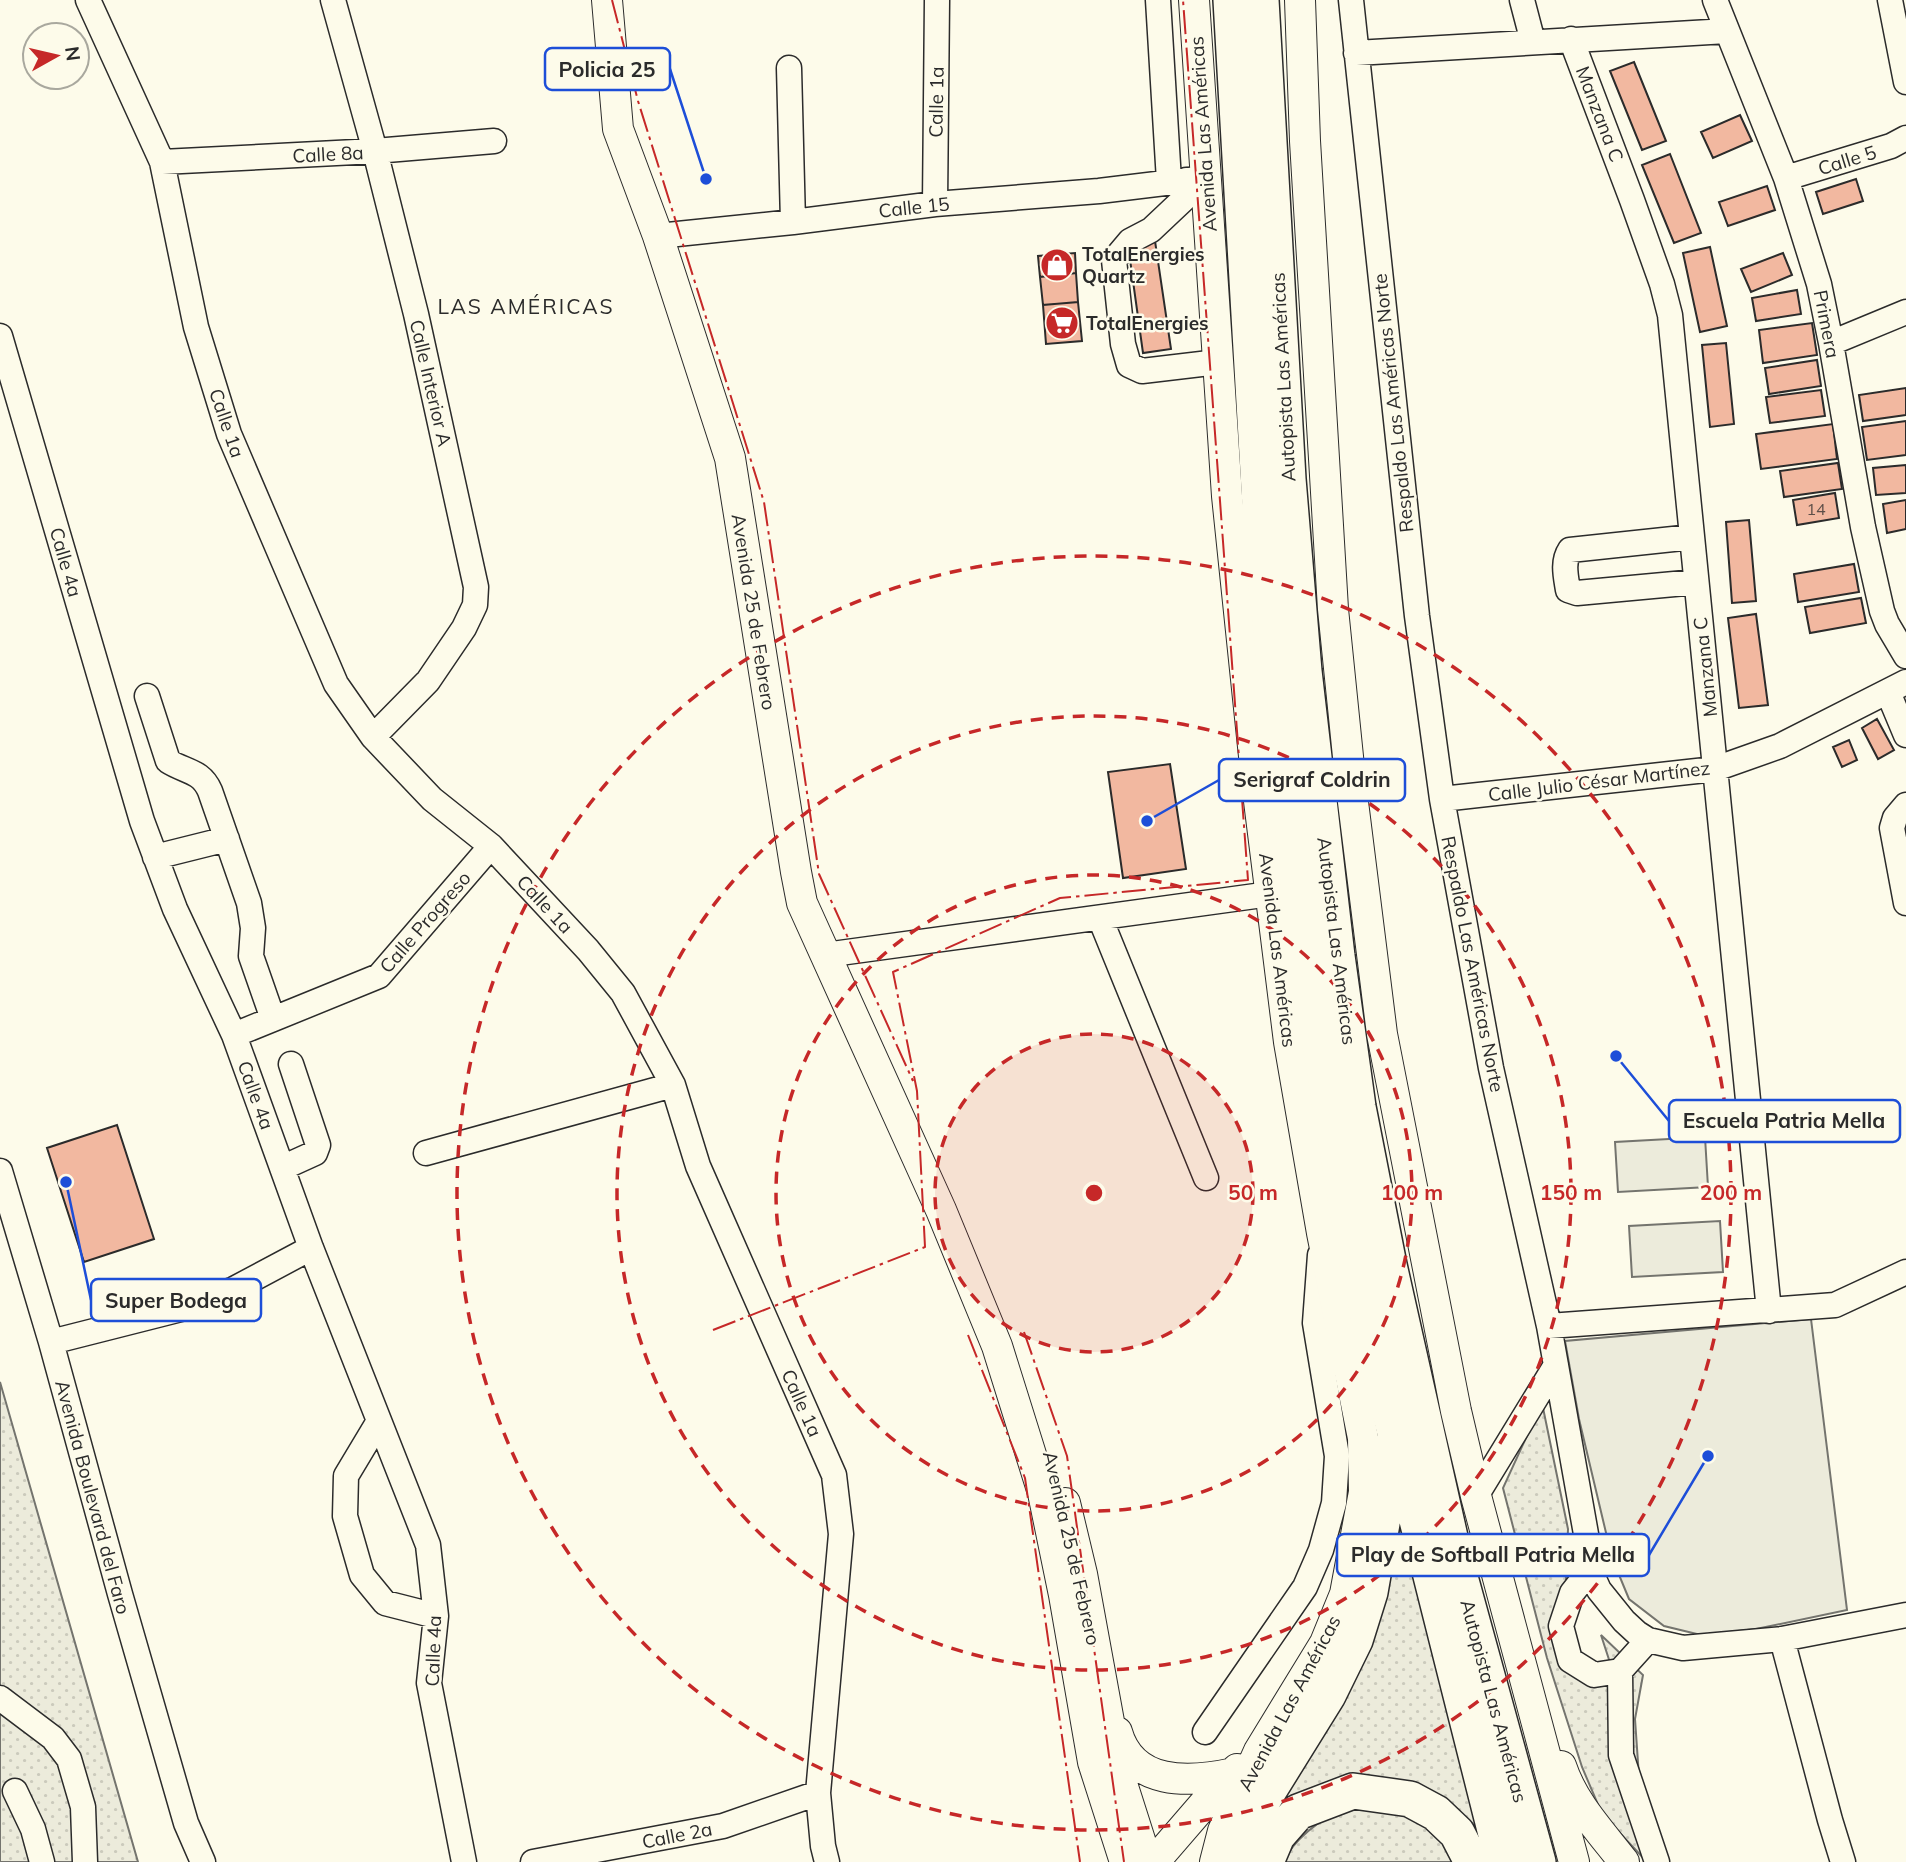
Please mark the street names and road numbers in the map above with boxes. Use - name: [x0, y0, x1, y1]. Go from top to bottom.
- street label: Avenida Las Américas: [1184, 35, 1222, 233]
- street label: Manzana C: [1571, 63, 1629, 165]
- street label: Calle 1a: [923, 66, 949, 138]
- street label: Calle 8a: [292, 140, 364, 168]
- street label: Calle 5: [1815, 140, 1879, 180]
- street label: Calle 15: [877, 191, 951, 223]
- street label: Autopista Las Américas: [1266, 272, 1300, 482]
- street label: Respaldo Las Américas Norte: [1367, 272, 1419, 534]
- street label: Primera: [1809, 288, 1845, 360]
- street label: Calle Interior A: [405, 317, 457, 449]
- street label: Calle 1a: [204, 385, 250, 461]
- street label: Avenida 25 de Febrero: [727, 512, 781, 712]
- street label: Calle 4a: [45, 524, 87, 600]
- street label: Manzana C: [1688, 616, 1722, 718]
- street label: Calle Julio César Martínez: [1487, 755, 1711, 807]
- street label: Respaldo Las Américas Norte: [1436, 834, 1510, 1094]
- street label: Autopista Las Américas: [1312, 836, 1362, 1046]
- street label: Avenida Las Américas: [1254, 851, 1302, 1049]
- street label: Calle Progreso: [374, 866, 476, 978]
- street label: Calle 1a: [512, 870, 578, 938]
- street label: Calle 4a: [233, 1057, 279, 1133]
- street label: Calle 1a: [777, 1366, 827, 1440]
- street label: Avenida Boulevard del Faro: [50, 1377, 136, 1617]
- street label: Avenida 25 de Febrero: [1038, 1449, 1106, 1647]
- street label: Autopista Las Américas: [1455, 1597, 1533, 1805]
- street label: Avenida Las Américas: [1232, 1611, 1346, 1795]
- street label: Calle 4a: [420, 1615, 446, 1687]
- street label: Calle 2a: [640, 1816, 714, 1854]

